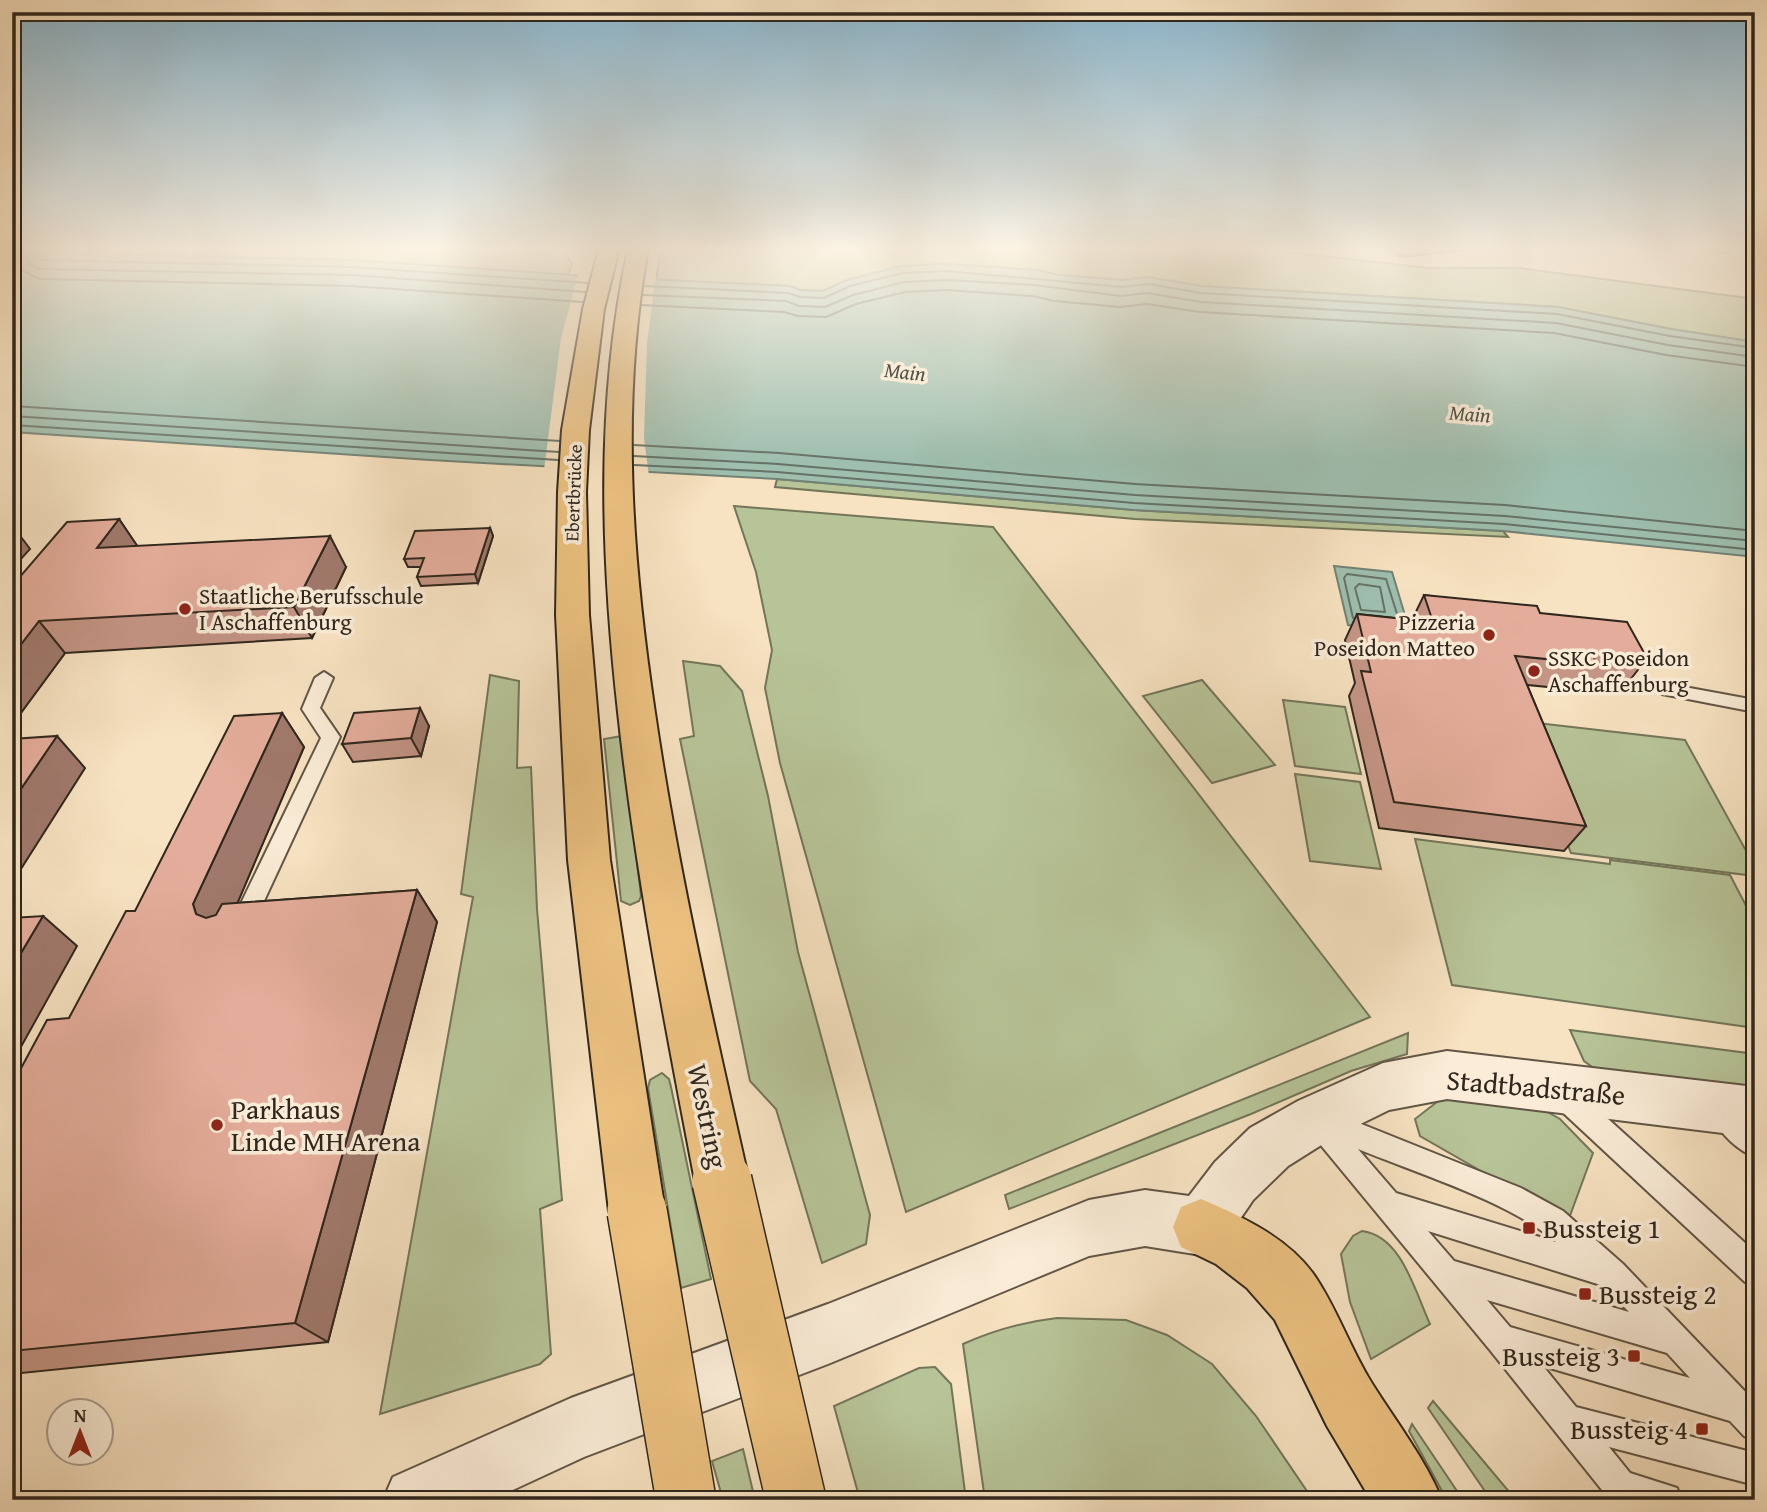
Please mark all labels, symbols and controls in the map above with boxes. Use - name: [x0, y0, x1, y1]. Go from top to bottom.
- water label: Main: [883, 354, 928, 389]
- water label: Main: [1448, 397, 1492, 430]
- street label: Ebertbrücke: [557, 444, 589, 542]
- place label: Staatliche Berufsschule I Aschaffenburg: [199, 579, 424, 638]
- marker: Staatliche Berufsschule I Aschaffenburg: [177, 601, 193, 617]
- place label: Pizzeria Poseidon Matteo: [1314, 605, 1475, 664]
- marker: Pizzeria Poseidon Matteo: [1481, 627, 1497, 643]
- place label: SSKC Poseidon Aschaffenburg: [1548, 641, 1689, 700]
- marker: SSKC Poseidon Aschaffenburg: [1526, 663, 1542, 679]
- street label: Stadtbadstraße: [1445, 1058, 1627, 1115]
- street label: Westring: [677, 1060, 740, 1172]
- place label: Parkhaus Linde MH Arena: [231, 1088, 421, 1161]
- marker: Parkhaus Linde MH Arena: [209, 1117, 225, 1133]
- place label: Bussteig 1: [1543, 1207, 1661, 1248]
- marker: Bussteig 1: [1521, 1220, 1537, 1236]
- place label: Bussteig 2: [1599, 1273, 1717, 1314]
- marker: Bussteig 2: [1577, 1286, 1593, 1302]
- place label: Bussteig 3: [1502, 1335, 1620, 1376]
- marker: Bussteig 3: [1626, 1348, 1642, 1364]
- north arrow: [46, 1396, 116, 1466]
- text: N: [74, 1401, 87, 1429]
- place label: Bussteig 4: [1570, 1408, 1688, 1449]
- marker: Bussteig 4: [1694, 1421, 1710, 1437]

